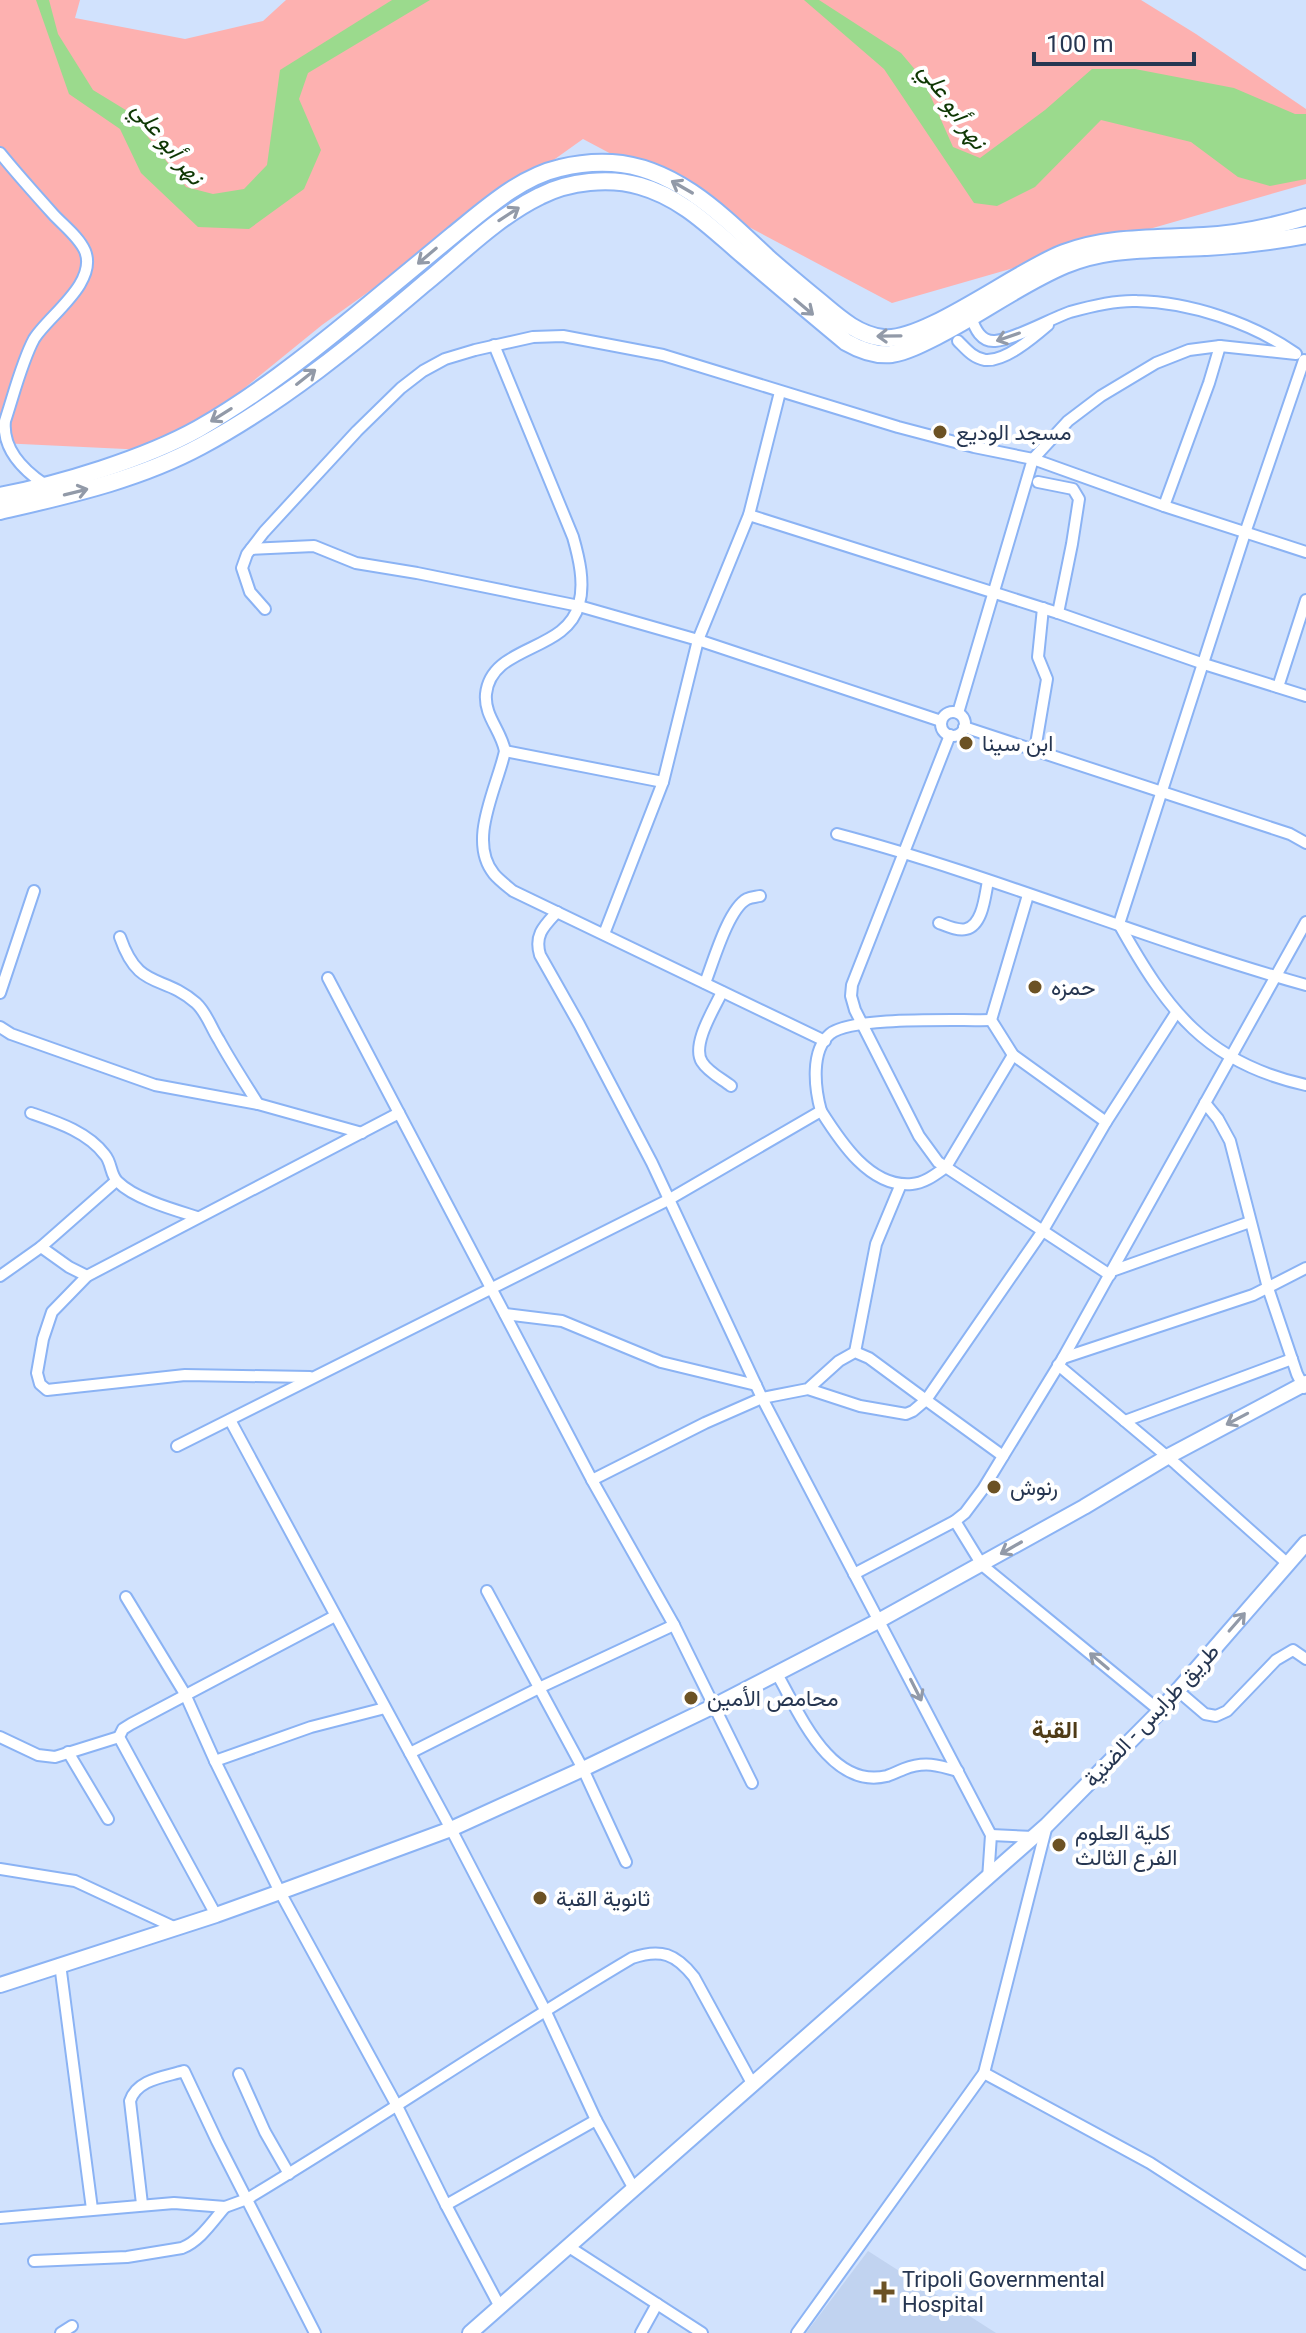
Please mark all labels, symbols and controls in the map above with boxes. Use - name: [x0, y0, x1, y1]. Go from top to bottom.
- scale bar: [1034, 16, 1194, 66]
- text: 100 m: [1046, 30, 1113, 58]
- water label: نهر أبو علي: [909, 57, 993, 158]
- water label: نهر أبو علي: [122, 96, 211, 194]
- one-way arrow: [671, 179, 694, 195]
- one-way arrow: [497, 206, 520, 222]
- one-way arrow: [417, 247, 438, 265]
- one-way arrow: [793, 298, 813, 316]
- one-way arrow: [876, 329, 903, 344]
- one-way arrow: [996, 330, 1021, 345]
- one-way arrow: [295, 369, 317, 386]
- one-way arrow: [210, 407, 233, 423]
- place label: مسجد الوديع: [956, 420, 1071, 447]
- marker: مسجد الوديع: [931, 423, 949, 441]
- one-way arrow: [62, 484, 88, 499]
- place label: ابن سينا: [982, 731, 1053, 757]
- marker: ابن سينا: [957, 734, 975, 752]
- place label: حمزه: [1051, 975, 1095, 1001]
- marker: حمزه: [1026, 978, 1044, 996]
- one-way arrow: [1226, 1412, 1250, 1428]
- place label: رنوش: [1010, 1475, 1058, 1501]
- marker: رنوش: [985, 1478, 1003, 1496]
- one-way arrow: [1000, 1541, 1024, 1556]
- one-way arrow: [1228, 1613, 1246, 1633]
- street label: طريق طرابس - الضنية: [1079, 1639, 1225, 1793]
- one-way arrow: [1090, 1652, 1110, 1670]
- one-way arrow: [908, 1677, 924, 1701]
- place label: محامص الأمين: [707, 1686, 839, 1712]
- marker: محامص الأمين: [682, 1689, 700, 1707]
- district label: القبة: [1032, 1716, 1078, 1744]
- place label: كلية العلوم الفرع الثالث: [1075, 1820, 1177, 1872]
- marker: كلية العلوم الفرع الثالث: [1050, 1836, 1068, 1854]
- place label: ثانوية القبة: [556, 1886, 650, 1912]
- marker: ثانوية القبة: [531, 1889, 549, 1907]
- place label: Tripoli Governmental Hospital: [902, 2267, 1105, 2317]
- marker: Tripoli Governmental Hospital: [873, 2281, 895, 2303]

